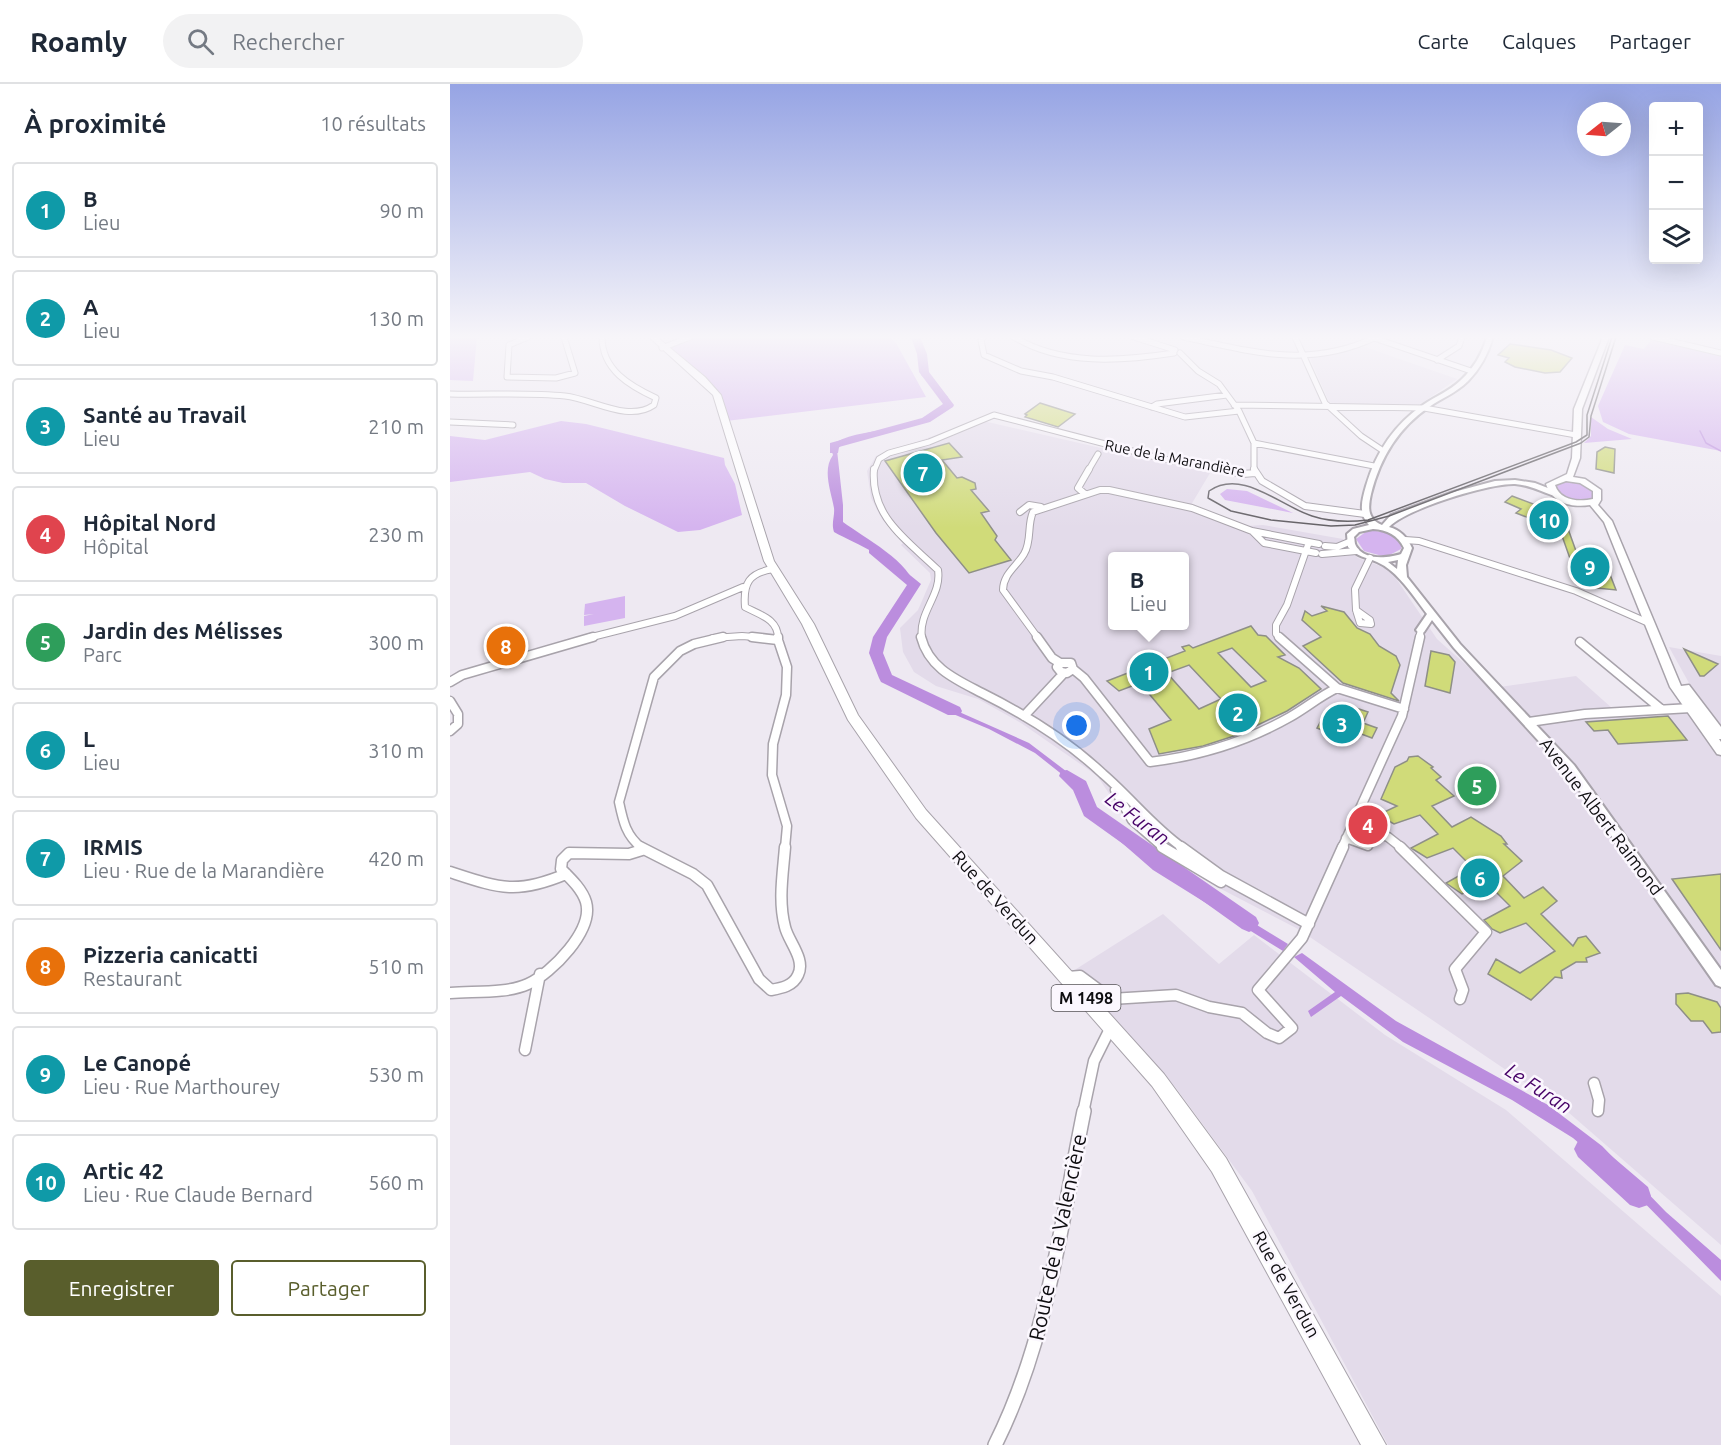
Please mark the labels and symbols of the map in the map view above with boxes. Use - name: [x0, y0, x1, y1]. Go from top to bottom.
- north arrow: [1577, 102, 1631, 156]
- street label: Rue de la Marandière: [1103, 436, 1247, 480]
- pin: 7: [904, 450, 942, 496]
- pin: 10: [1530, 498, 1568, 542]
- pin: 9: [1570, 544, 1610, 590]
- pin: 8: [486, 624, 526, 668]
- pin: 1: [1130, 650, 1168, 694]
- pin: 2: [1218, 690, 1258, 736]
- pin: 3: [1322, 702, 1362, 746]
- your location: [1062, 711, 1091, 740]
- street label: Avenue Albert Raimond: [1536, 734, 1668, 898]
- pin: 5: [1458, 764, 1496, 808]
- water label: Le Furan: [1101, 786, 1175, 850]
- pin: 4: [1348, 802, 1388, 848]
- street label: Rue de Verdun: [949, 846, 1043, 948]
- pin: 6: [1460, 856, 1500, 900]
- road number: M 1498: [1052, 985, 1120, 1011]
- water label: Le Furan: [1502, 1058, 1576, 1118]
- street label: Route de la Valencière: [1023, 1132, 1091, 1342]
- street label: Rue de Verdun: [1249, 1227, 1325, 1341]

